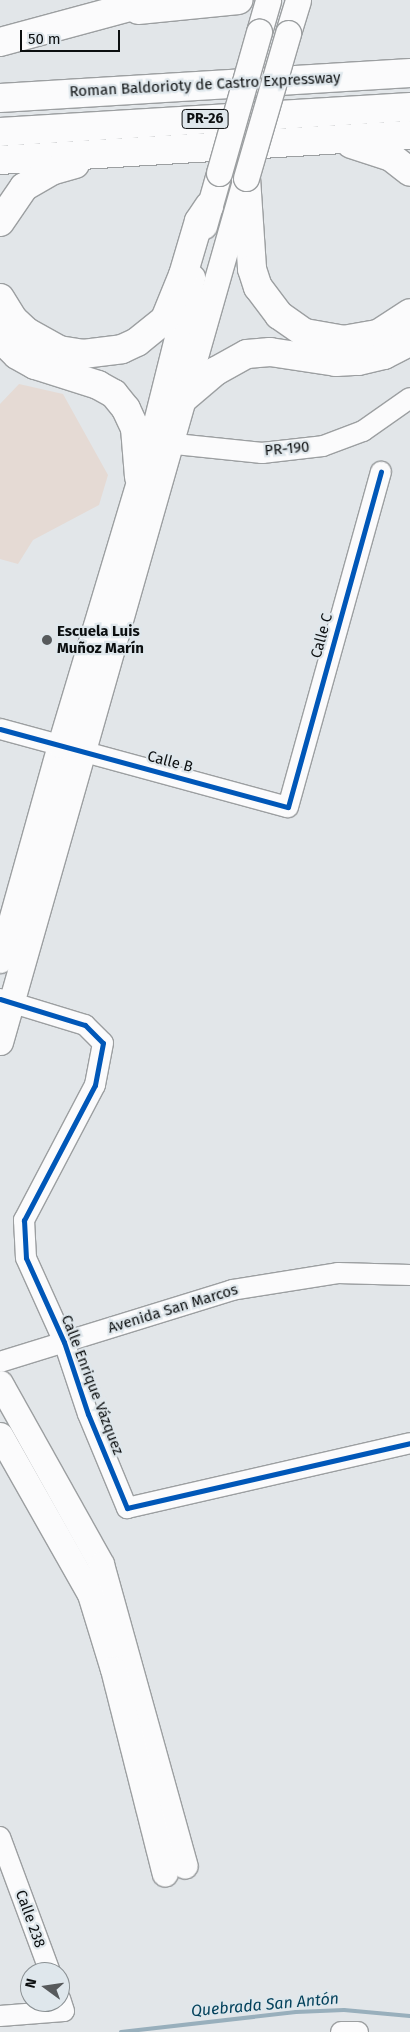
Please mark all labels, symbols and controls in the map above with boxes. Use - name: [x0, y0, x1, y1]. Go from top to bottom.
- scale bar: [22, 20, 122, 52]
- text: 50 m: [28, 30, 61, 48]
- street label: Roman Baldorioty de Castro Expressway: [69, 69, 341, 101]
- road number: PR-26: [181, 108, 229, 130]
- street label: PR-190: [264, 438, 310, 460]
- street label: Calle C: [307, 612, 337, 660]
- place label: Escuela Luis Muñoz Marín: [57, 622, 144, 657]
- marker: Escuela Luis Muñoz Marín: [41, 634, 53, 646]
- street label: Calle B: [145, 747, 195, 777]
- street label: Avenida San Marcos: [106, 1281, 240, 1337]
- street label: Calle Enrique Vázquez: [57, 1313, 127, 1457]
- street label: Calle 238: [11, 1888, 49, 1950]
- north arrow: [20, 1962, 70, 2012]
- text: N: [22, 1977, 40, 1990]
- water label: Quebrada San Antón: [190, 1989, 340, 2021]

